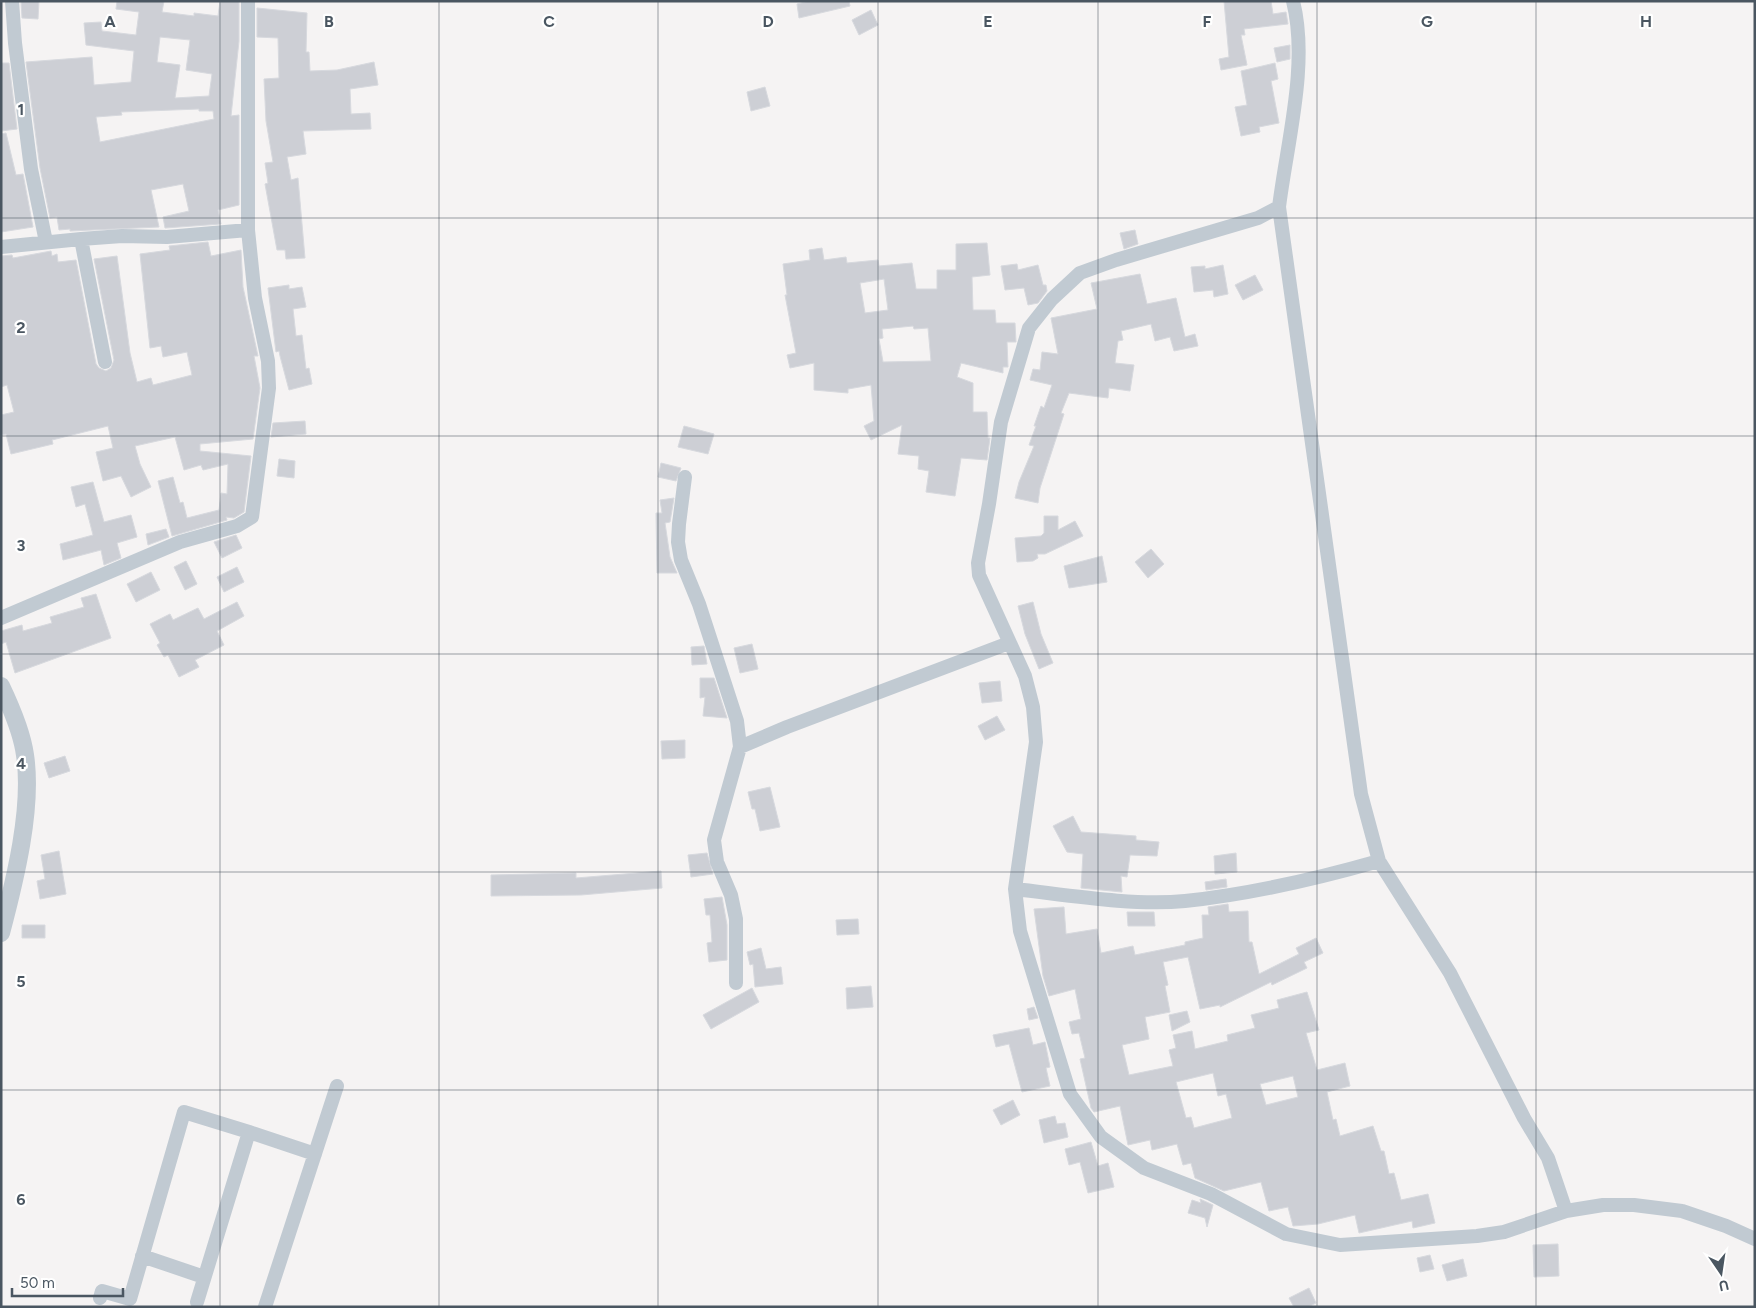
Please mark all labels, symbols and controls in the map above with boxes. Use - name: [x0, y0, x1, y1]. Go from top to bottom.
- text: A: [104, 12, 116, 31]
- text: B: [324, 12, 334, 31]
- text: C: [543, 12, 555, 31]
- text: D: [762, 12, 774, 31]
- text: E: [983, 12, 993, 31]
- text: F: [1203, 12, 1212, 31]
- text: G: [1421, 12, 1433, 31]
- text: H: [1640, 12, 1652, 31]
- text: 1: [18, 100, 24, 119]
- text: 2: [16, 318, 26, 337]
- text: 3: [17, 536, 26, 555]
- text: 4: [16, 754, 26, 773]
- text: 5: [16, 972, 26, 991]
- text: 6: [16, 1190, 26, 1209]
- north arrow: [1696, 1248, 1746, 1298]
- scale bar: [12, 1266, 124, 1298]
- text: 50 m: [20, 1274, 55, 1292]
- text: U: [1717, 1276, 1731, 1295]

